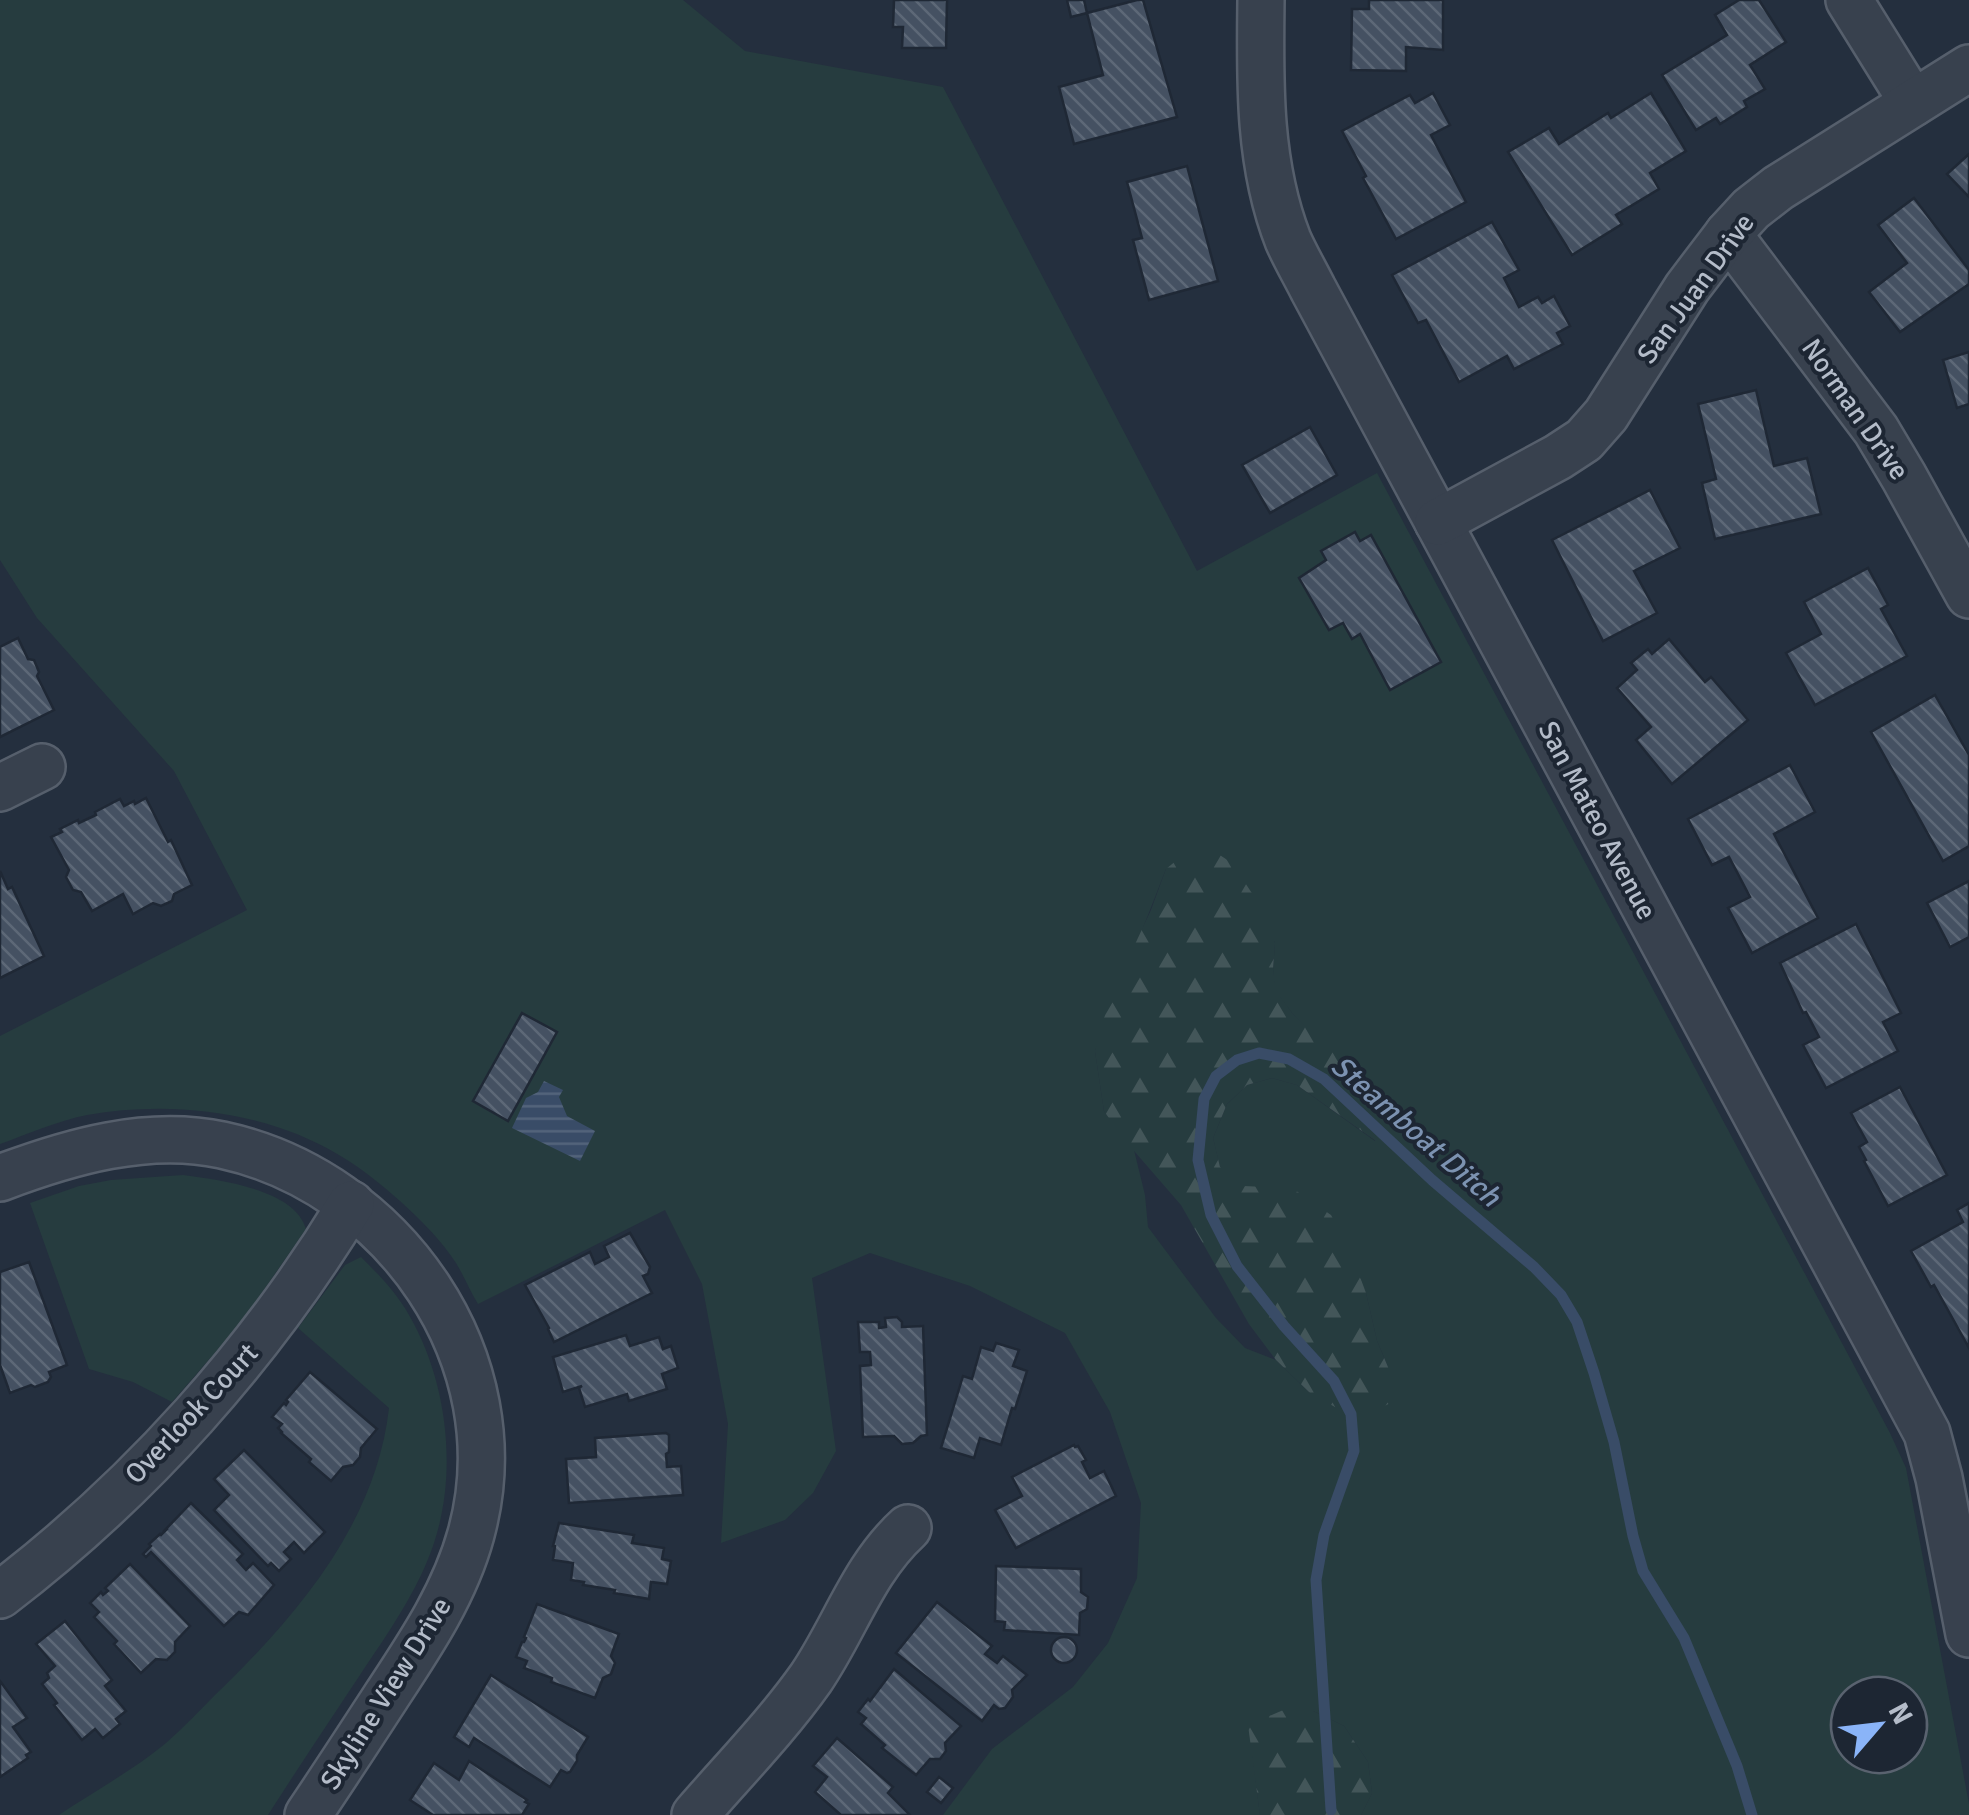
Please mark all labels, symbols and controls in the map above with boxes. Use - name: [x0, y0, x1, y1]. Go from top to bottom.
- street label: San Juan Drive: [1630, 207, 1762, 370]
- street label: Norman Drive: [1794, 332, 1916, 487]
- street label: San Mateo Avenue: [1531, 716, 1664, 925]
- water label: Steamboat Ditch: [1323, 1048, 1509, 1216]
- street label: Overlook Court: [118, 1336, 266, 1491]
- street label: Skyline View Drive: [313, 1591, 459, 1796]
- north arrow: [1829, 1675, 1929, 1775]
- text: N: [1881, 1697, 1920, 1730]

